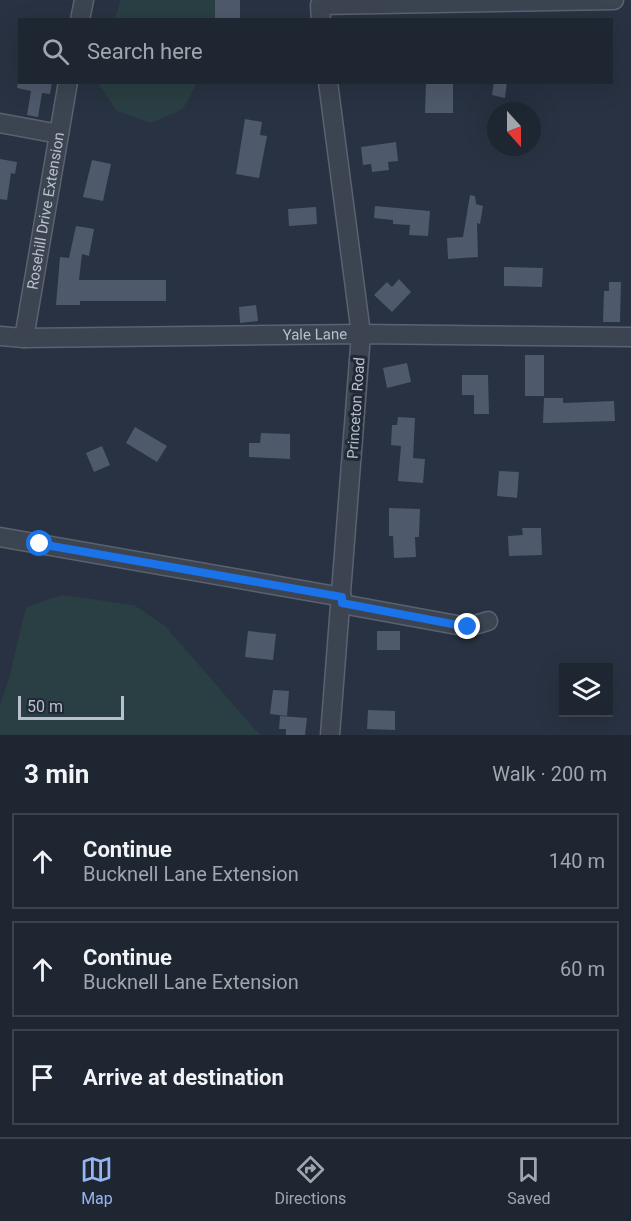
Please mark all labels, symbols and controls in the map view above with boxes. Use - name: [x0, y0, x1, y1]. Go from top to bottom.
- search box: [18, 18, 613, 84]
- icon: search: [39, 35, 72, 68]
- text: Search here: [87, 39, 203, 64]
- north arrow: [487, 102, 541, 156]
- street label: Rosehill Drive Extension: [23, 131, 68, 291]
- street label: Yale Lane: [283, 325, 347, 344]
- street label: Princeton Road: [343, 356, 369, 460]
- route start: [26, 530, 52, 556]
- route end: [454, 613, 480, 639]
- map controls: [559, 663, 613, 717]
- button: layers: [559, 663, 613, 717]
- scale bar: [18, 693, 124, 720]
- text: 50 m: [27, 697, 63, 716]
- text: 3 min: [24, 759, 89, 789]
- text: Walk · 200 m: [492, 762, 607, 786]
- text: Continue: [83, 837, 172, 862]
- icon: ahead: [26, 845, 59, 878]
- text: 140 m: [549, 849, 605, 873]
- text: Bucknell Lane Extension: [83, 862, 299, 886]
- text: Continue: [83, 945, 172, 970]
- icon: ahead: [26, 953, 59, 986]
- text: 60 m: [560, 957, 605, 981]
- text: Bucknell Lane Extension: [83, 970, 299, 994]
- icon: arrive: [26, 1061, 59, 1094]
- text: Arrive at destination: [83, 1065, 284, 1090]
- tab: Map: [80, 1153, 113, 1208]
- tab: Directions: [274, 1153, 346, 1208]
- tab: Saved: [507, 1153, 551, 1208]

